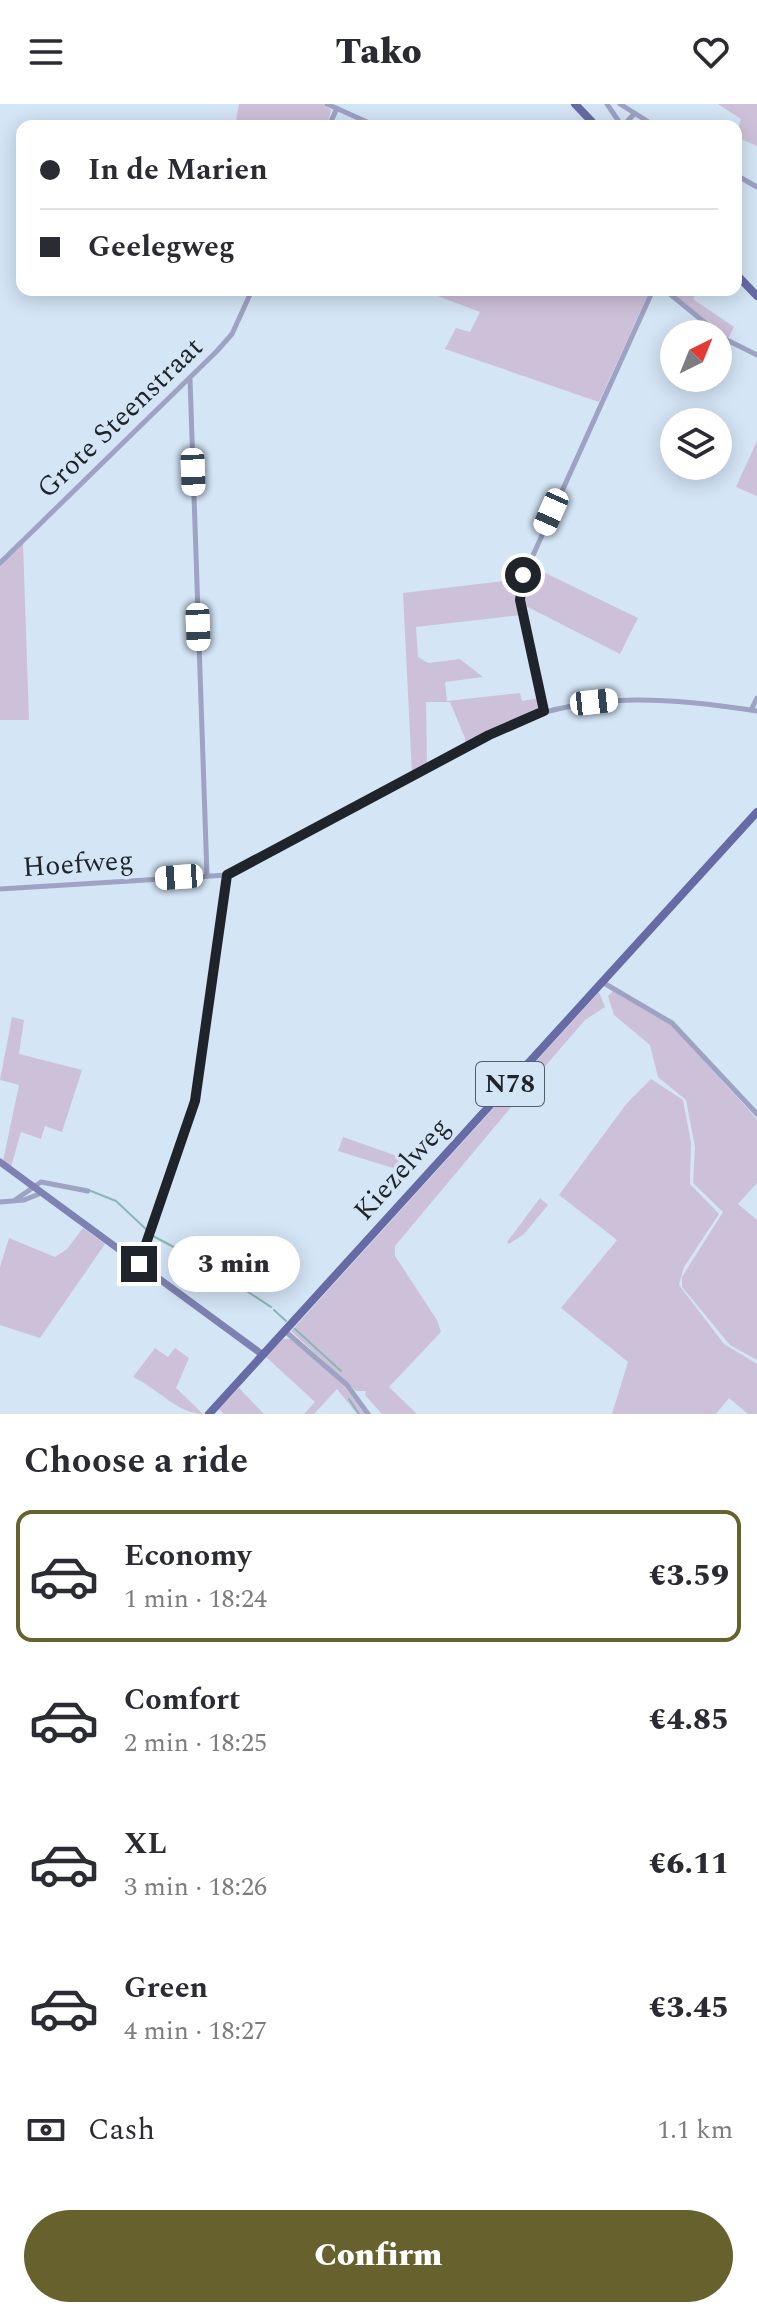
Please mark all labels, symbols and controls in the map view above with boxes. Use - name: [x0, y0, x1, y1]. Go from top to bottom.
- text: Tako: [335, 25, 422, 80]
- icon: menu: [24, 30, 68, 74]
- icon: heart: [689, 30, 733, 74]
- text: In de Marien: [88, 147, 268, 193]
- text: Geelegweg: [88, 224, 235, 270]
- north arrow: [660, 320, 732, 392]
- map controls: [660, 320, 732, 480]
- street label: Grote Steenstraat: [27, 327, 213, 509]
- button: layers: [660, 408, 732, 480]
- car: [180, 448, 206, 496]
- car: [530, 485, 572, 539]
- route start: [505, 557, 541, 593]
- car: [185, 603, 211, 651]
- car: [569, 688, 619, 716]
- street label: Hoefweg: [21, 839, 135, 889]
- car: [154, 863, 204, 891]
- road number: N78: [476, 1062, 544, 1106]
- street label: Kiezelweg: [344, 1107, 460, 1231]
- callout: 3 min: [167, 1236, 299, 1292]
- text: 3 min: [198, 1244, 270, 1284]
- route end: [121, 1246, 157, 1282]
- text: Choose a ride: [24, 1434, 248, 1489]
- text: Economy: [124, 1533, 251, 1579]
- icon: car: [28, 1540, 100, 1612]
- text: €3.59: [649, 1553, 729, 1599]
- text: 1 min · 18:24: [124, 1579, 267, 1619]
- text: Comfort: [124, 1677, 240, 1723]
- icon: car: [28, 1684, 100, 1756]
- text: €4.85: [649, 1697, 729, 1743]
- text: 2 min · 18:25: [124, 1723, 267, 1763]
- text: XL: [124, 1821, 167, 1867]
- icon: car: [28, 1828, 100, 1900]
- text: €6.11: [649, 1841, 729, 1887]
- text: 3 min · 18:26: [124, 1867, 267, 1907]
- text: Green: [124, 1965, 208, 2011]
- icon: car: [28, 1972, 100, 2044]
- text: €3.45: [649, 1985, 729, 2031]
- text: 4 min · 18:27: [124, 2011, 267, 2051]
- text: Cash: [88, 2107, 155, 2153]
- icon: cash: [24, 2108, 68, 2152]
- text: 1.1 km: [657, 2110, 733, 2150]
- button: Confirm: [24, 2210, 733, 2302]

